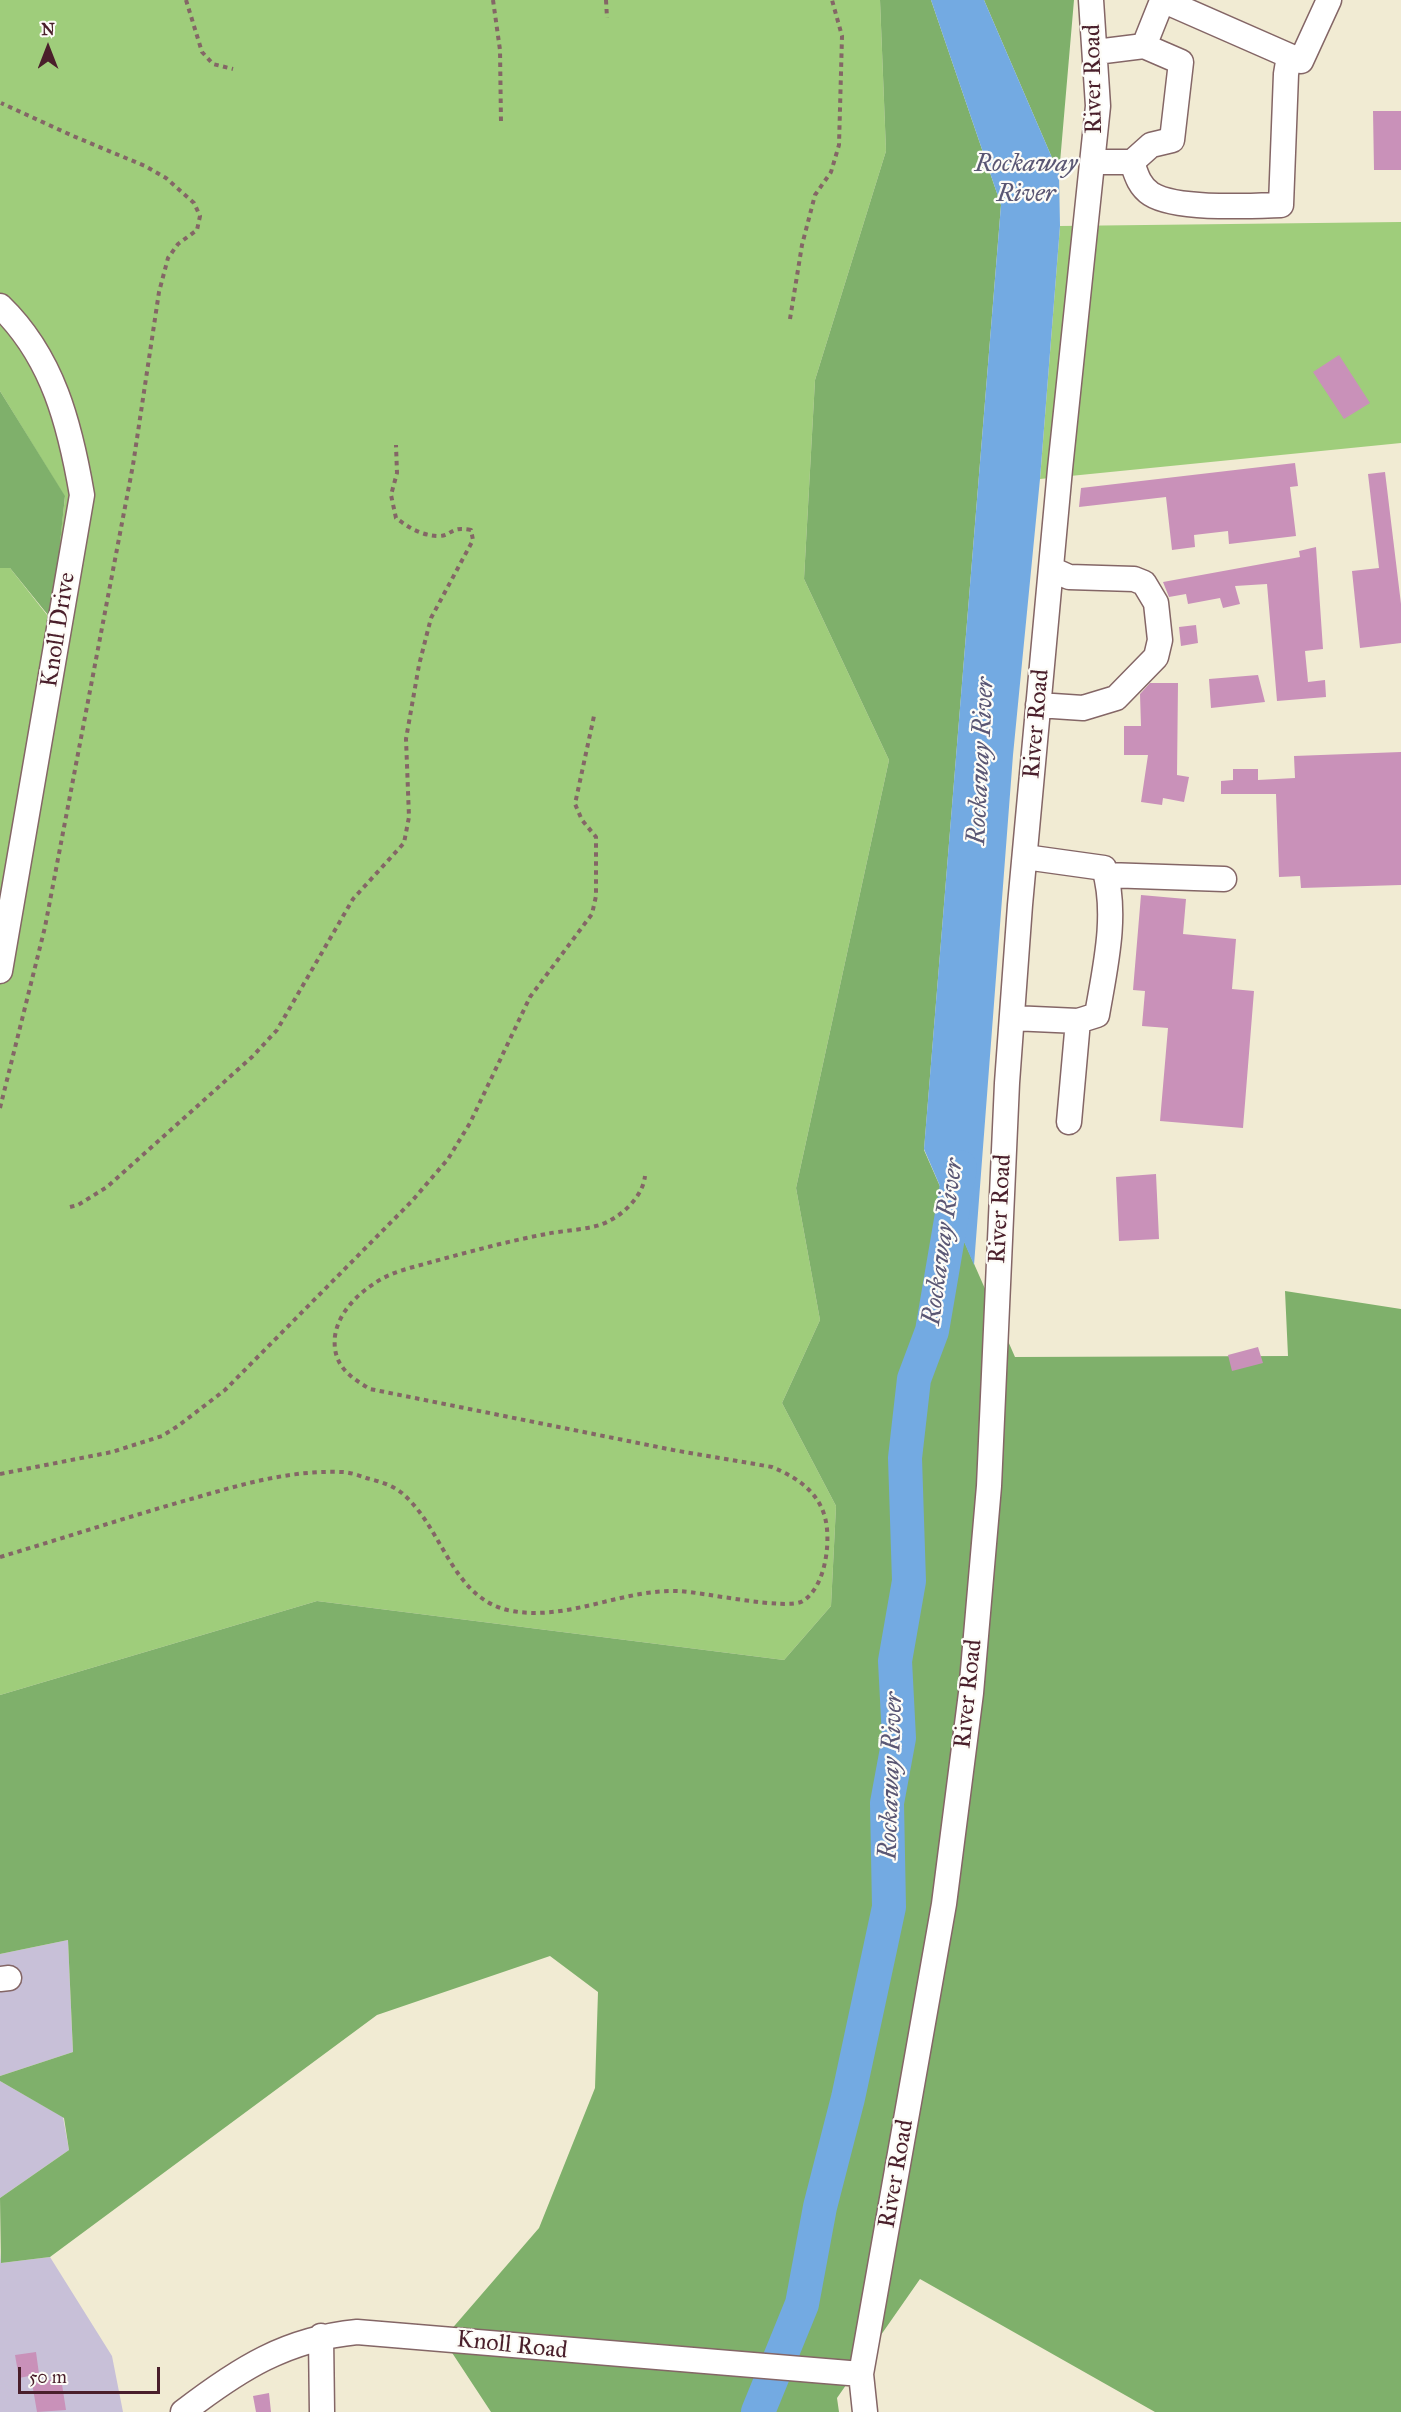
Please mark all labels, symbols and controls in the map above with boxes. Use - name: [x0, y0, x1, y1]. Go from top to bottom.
- north arrow: [18, 18, 78, 78]
- text: N: [41, 20, 55, 39]
- street label: River Road: [1079, 24, 1109, 134]
- water label: Rockaway River: [974, 149, 1078, 210]
- street label: Knoll Drive: [36, 571, 82, 689]
- street label: River Road: [1018, 668, 1056, 780]
- water label: Rockaway River: [962, 676, 1002, 846]
- street label: River Road: [984, 1153, 1018, 1265]
- water label: Rockaway River: [917, 1157, 971, 1327]
- street label: River Road: [949, 1638, 989, 1750]
- water label: Rockaway River: [873, 1692, 911, 1860]
- street label: River Road: [873, 2117, 921, 2231]
- street label: Knoll Road: [455, 2326, 569, 2366]
- scale bar: [21, 2355, 164, 2393]
- text: 50 m: [29, 2366, 67, 2388]

